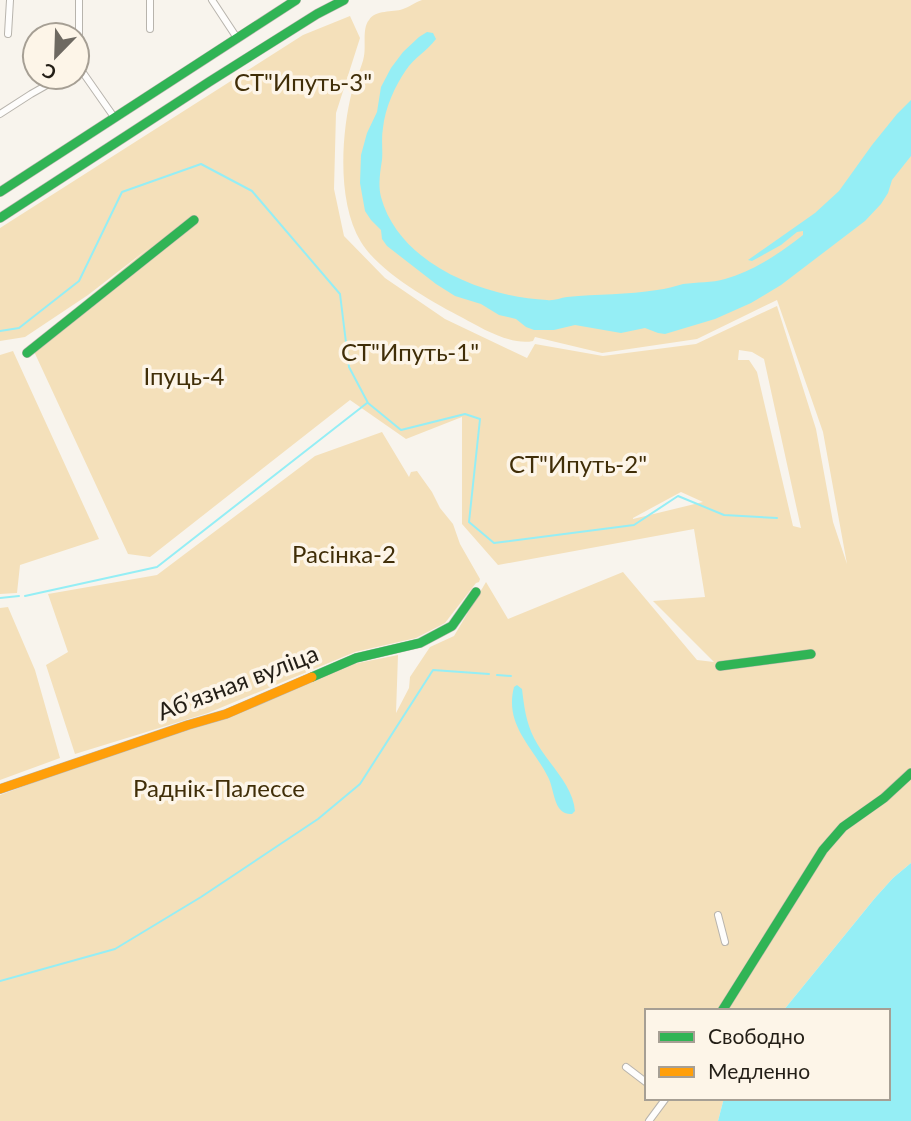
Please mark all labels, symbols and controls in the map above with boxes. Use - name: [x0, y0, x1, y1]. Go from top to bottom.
- north arrow: [21, 21, 91, 91]
- text: С: [38, 59, 59, 85]
- park label: СТ"Ипуть-3": [234, 67, 372, 96]
- park label: СТ"Ипуть-1": [341, 337, 479, 366]
- park label: Іпуць-4: [144, 361, 225, 390]
- park label: СТ"Ипуть-2": [509, 449, 647, 478]
- park label: Расінка-2: [292, 539, 396, 568]
- street label: Абʼязная вуліца: [153, 638, 322, 726]
- park label: Раднік-Палессе: [133, 773, 305, 802]
- legend: [645, 1009, 890, 1100]
- text: Свободно: [708, 1023, 805, 1048]
- text: Медленно: [708, 1058, 810, 1083]

